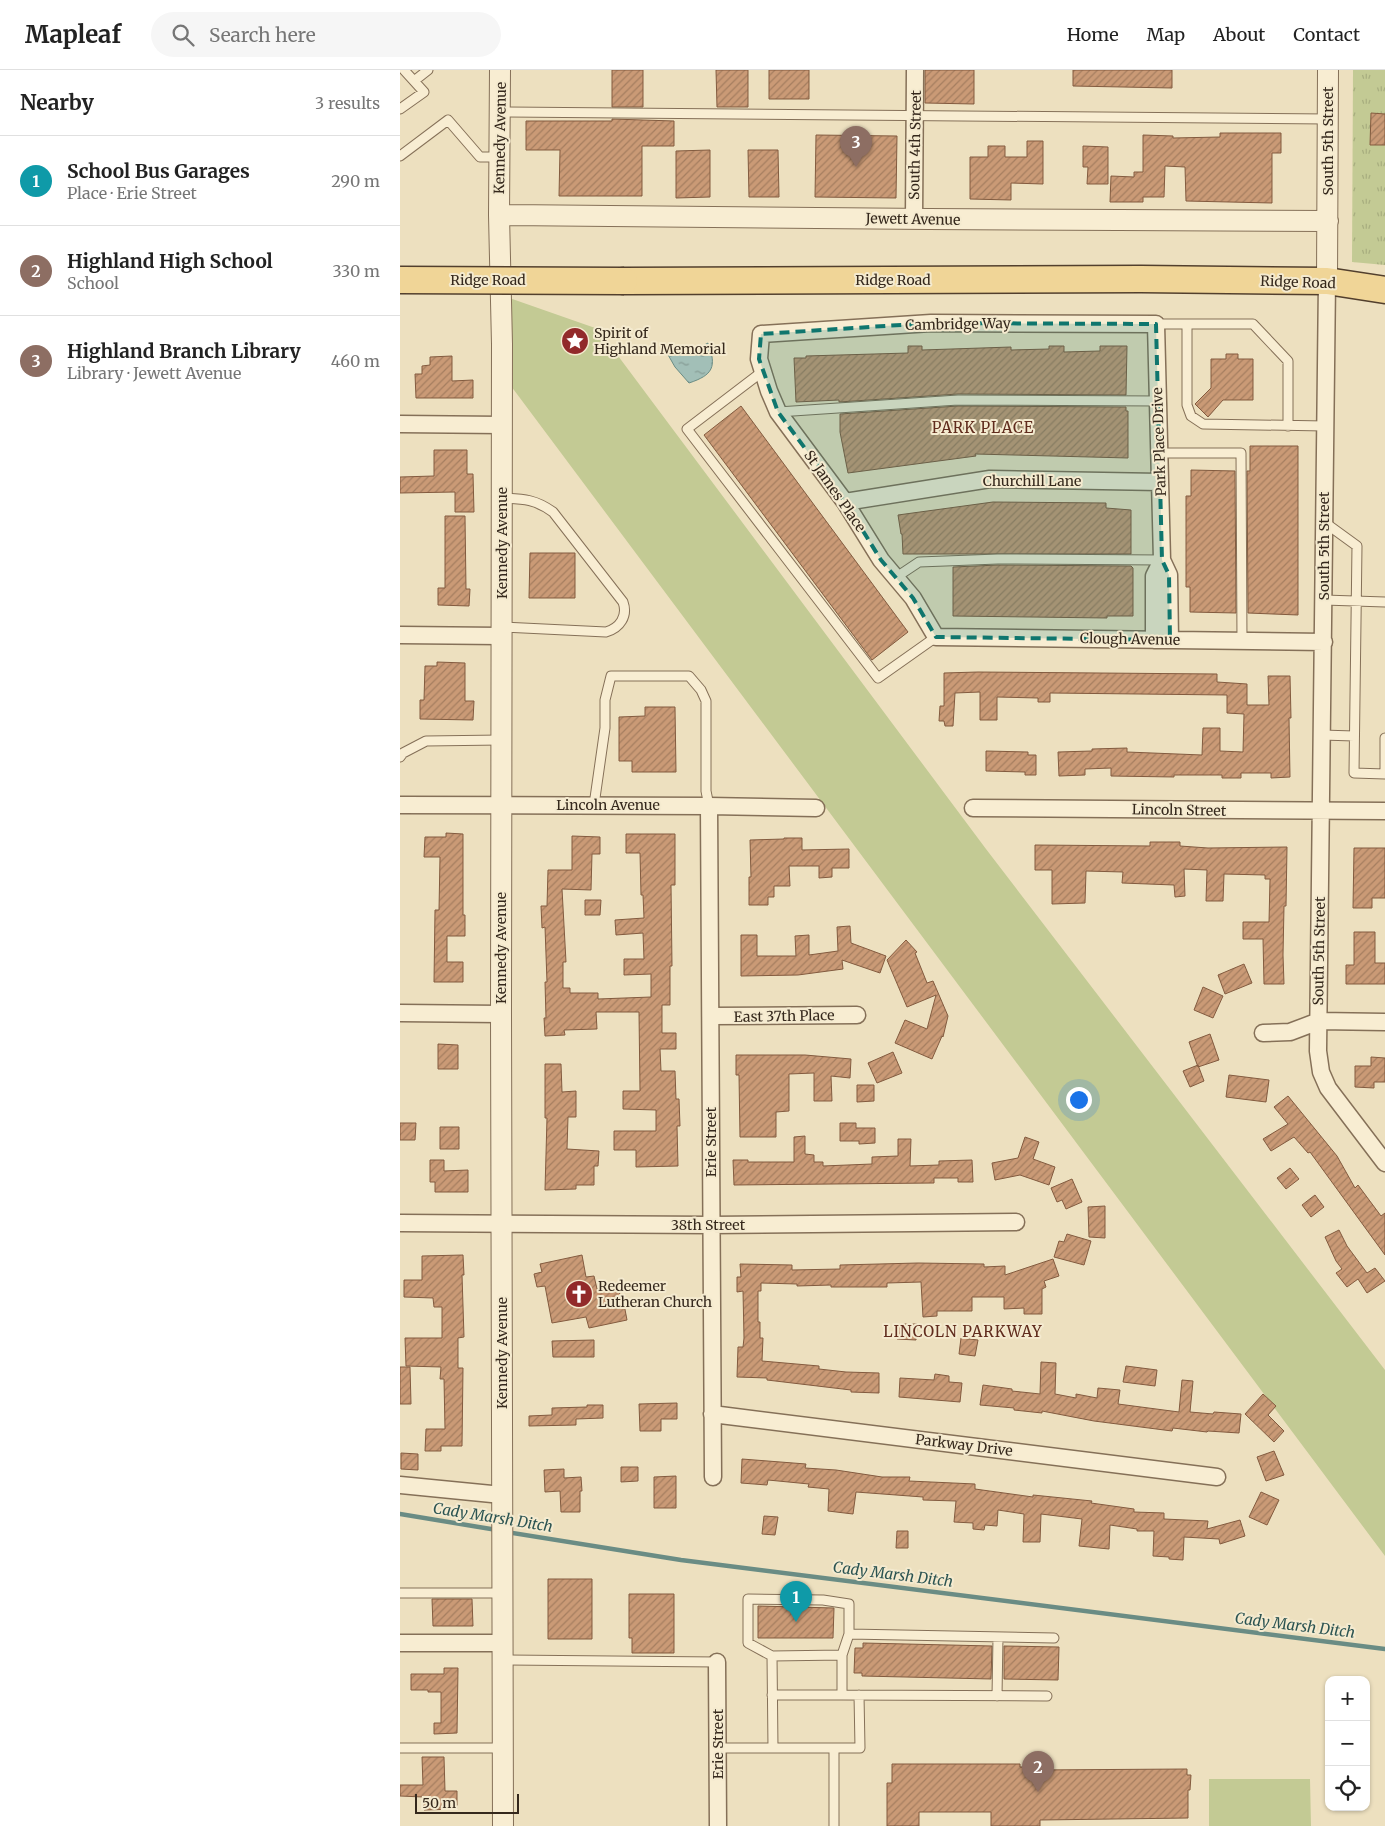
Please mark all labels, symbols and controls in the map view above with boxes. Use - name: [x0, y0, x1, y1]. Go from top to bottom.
- search box: [151, 12, 501, 57]
- text: Mapleaf: [25, 19, 121, 50]
- icon: search: [169, 21, 197, 49]
- text: Search here: [209, 23, 316, 47]
- text: Home: [1067, 23, 1119, 46]
- text: Map: [1147, 23, 1185, 46]
- text: About: [1213, 23, 1265, 46]
- text: Contact: [1293, 23, 1360, 46]
- street label: Kennedy Avenue: [490, 82, 510, 194]
- street label: South 5th Street: [1319, 86, 1337, 195]
- text: Nearby: [20, 89, 94, 116]
- street label: South 4th Street: [905, 90, 925, 200]
- text: 3 results: [315, 93, 380, 113]
- pin: 3: [840, 126, 872, 167]
- text: School Bus Garages: [67, 159, 250, 183]
- text: 1: [32, 171, 40, 191]
- text: 290 m: [331, 171, 380, 191]
- text: Place · Erie Street: [67, 183, 197, 203]
- street label: Jewett Avenue: [864, 209, 961, 229]
- text: Highland High School: [67, 249, 273, 273]
- text: 2: [31, 261, 41, 281]
- text: 330 m: [333, 261, 380, 281]
- street label: Ridge Road: [450, 271, 526, 289]
- street label: Ridge Road: [855, 271, 931, 289]
- street label: Ridge Road: [1260, 272, 1337, 292]
- text: School: [67, 273, 119, 293]
- street label: Cambridge Way: [905, 314, 1012, 334]
- place label: Spirit of Highland Memorial: [594, 324, 726, 358]
- place icon: Spirit of Highland Memorial: [560, 326, 590, 356]
- text: Highland Branch Library: [67, 339, 301, 363]
- text: 3: [31, 351, 41, 371]
- text: 460 m: [331, 351, 380, 371]
- text: Library · Jewett Avenue: [67, 363, 241, 383]
- street label: Park Place Drive: [1148, 387, 1170, 497]
- district label: PARK PLACE: [932, 418, 1034, 437]
- street label: St James Place: [800, 447, 870, 535]
- street label: Churchill Lane: [983, 472, 1081, 490]
- street label: Kennedy Avenue: [493, 487, 511, 599]
- street label: South 5th Street: [1315, 491, 1333, 600]
- street label: Clough Avenue: [1080, 629, 1180, 649]
- street label: Lincoln Avenue: [556, 796, 660, 814]
- street label: Lincoln Street: [1132, 800, 1227, 820]
- street label: Kennedy Avenue: [492, 892, 510, 1004]
- street label: South 5th Street: [1309, 896, 1329, 1006]
- street label: East 37th Place: [733, 1006, 835, 1026]
- your location: [1066, 1087, 1092, 1113]
- street label: Erie Street: [702, 1106, 720, 1177]
- street label: 38th Street: [671, 1216, 746, 1234]
- place label: Redeemer Lutheran Church: [598, 1277, 712, 1311]
- church icon: Redeemer Lutheran Church: [564, 1279, 594, 1309]
- street label: Kennedy Avenue: [493, 1297, 511, 1409]
- district label: LINCOLN PARKWAY: [883, 1322, 1043, 1341]
- street label: Parkway Drive: [914, 1430, 1014, 1460]
- water label: Cady Marsh Ditch: [432, 1498, 554, 1536]
- water label: Cady Marsh Ditch: [832, 1557, 954, 1591]
- pin: 1: [780, 1581, 812, 1622]
- water label: Cady Marsh Ditch: [1234, 1608, 1356, 1642]
- map controls: [1325, 1676, 1370, 1811]
- button: +: [1325, 1676, 1370, 1721]
- street label: Erie Street: [709, 1708, 727, 1779]
- button: −: [1325, 1721, 1370, 1766]
- pin: 2: [1022, 1751, 1054, 1792]
- button: locate: [1325, 1766, 1370, 1811]
- scale bar: [415, 1791, 519, 1814]
- text: 50 m: [422, 1794, 456, 1812]

